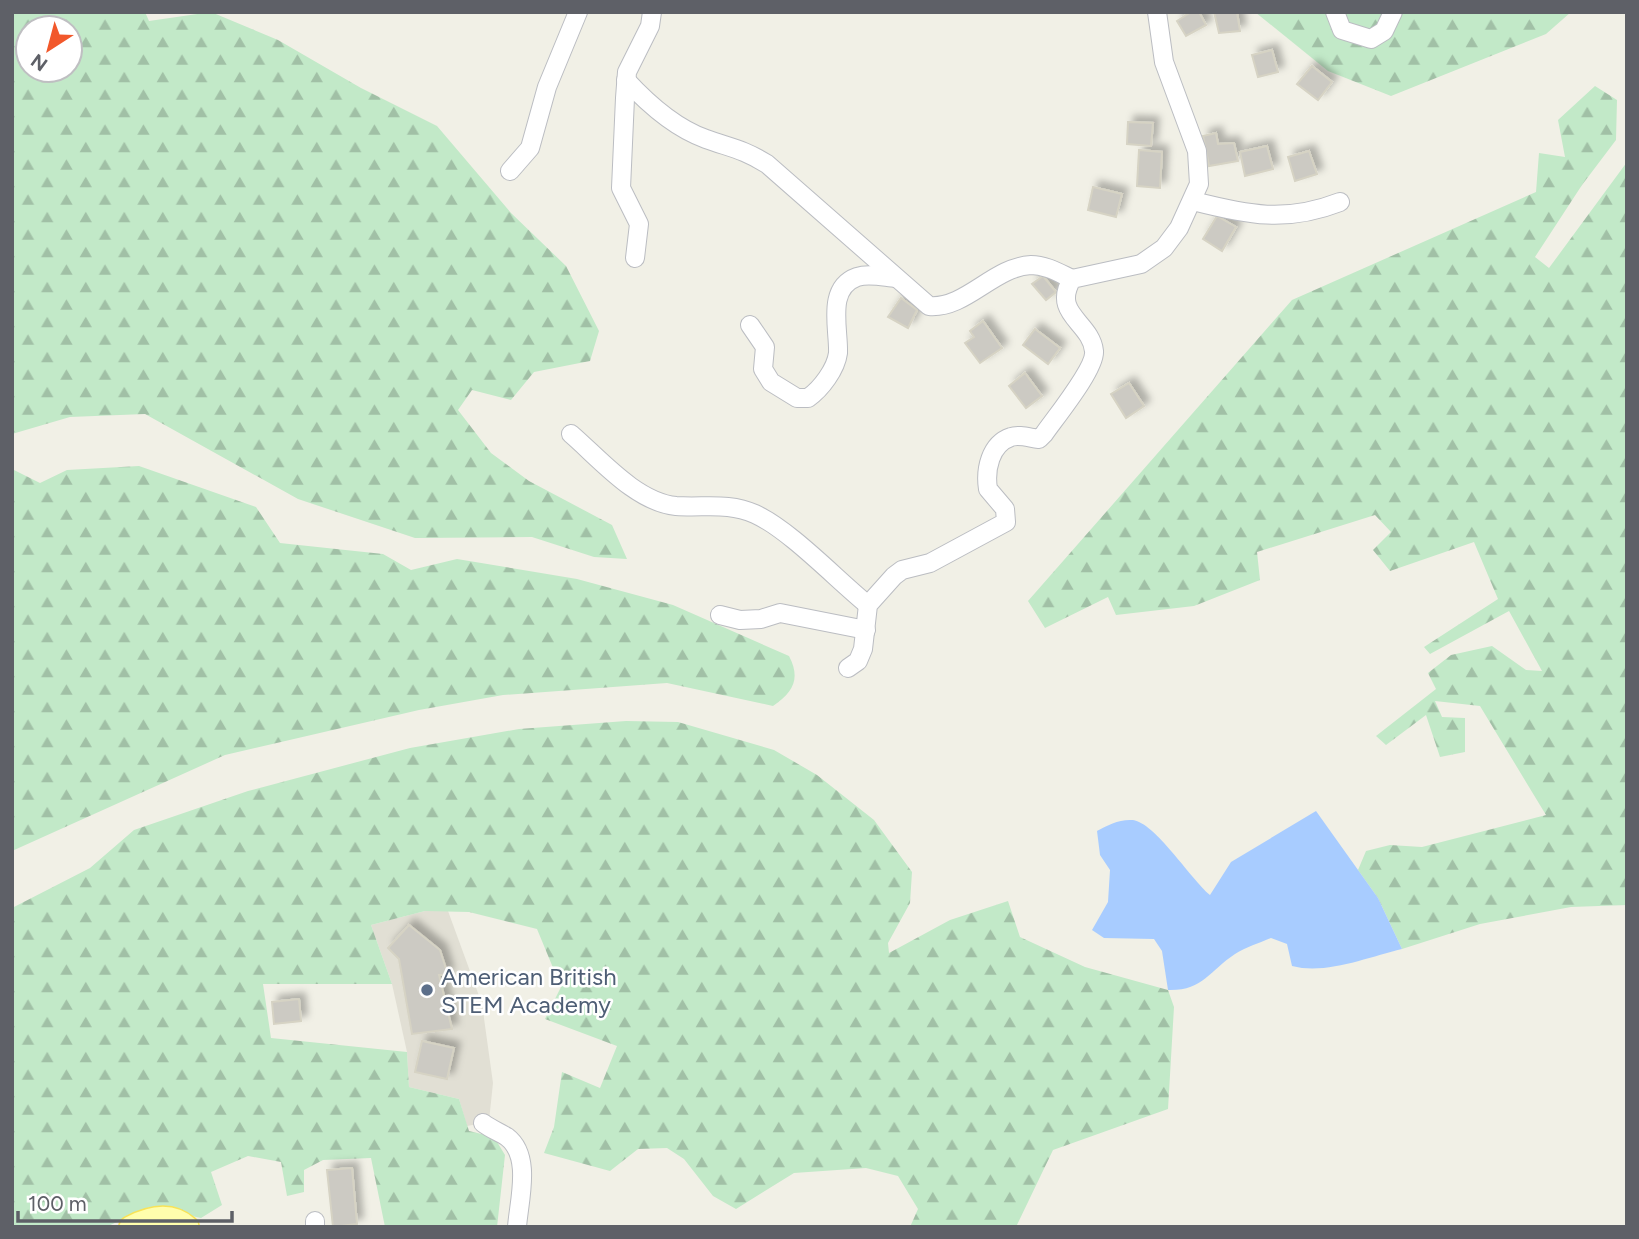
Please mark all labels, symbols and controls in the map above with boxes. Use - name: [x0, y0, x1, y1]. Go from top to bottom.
- north arrow: [14, 14, 84, 84]
- text: N: [27, 49, 52, 76]
- place label: American British STEM Academy: [441, 962, 617, 1019]
- marker: American British STEM Academy: [419, 982, 435, 998]
- scale bar: [18, 1180, 231, 1224]
- text: 100 m: [28, 1191, 87, 1216]

